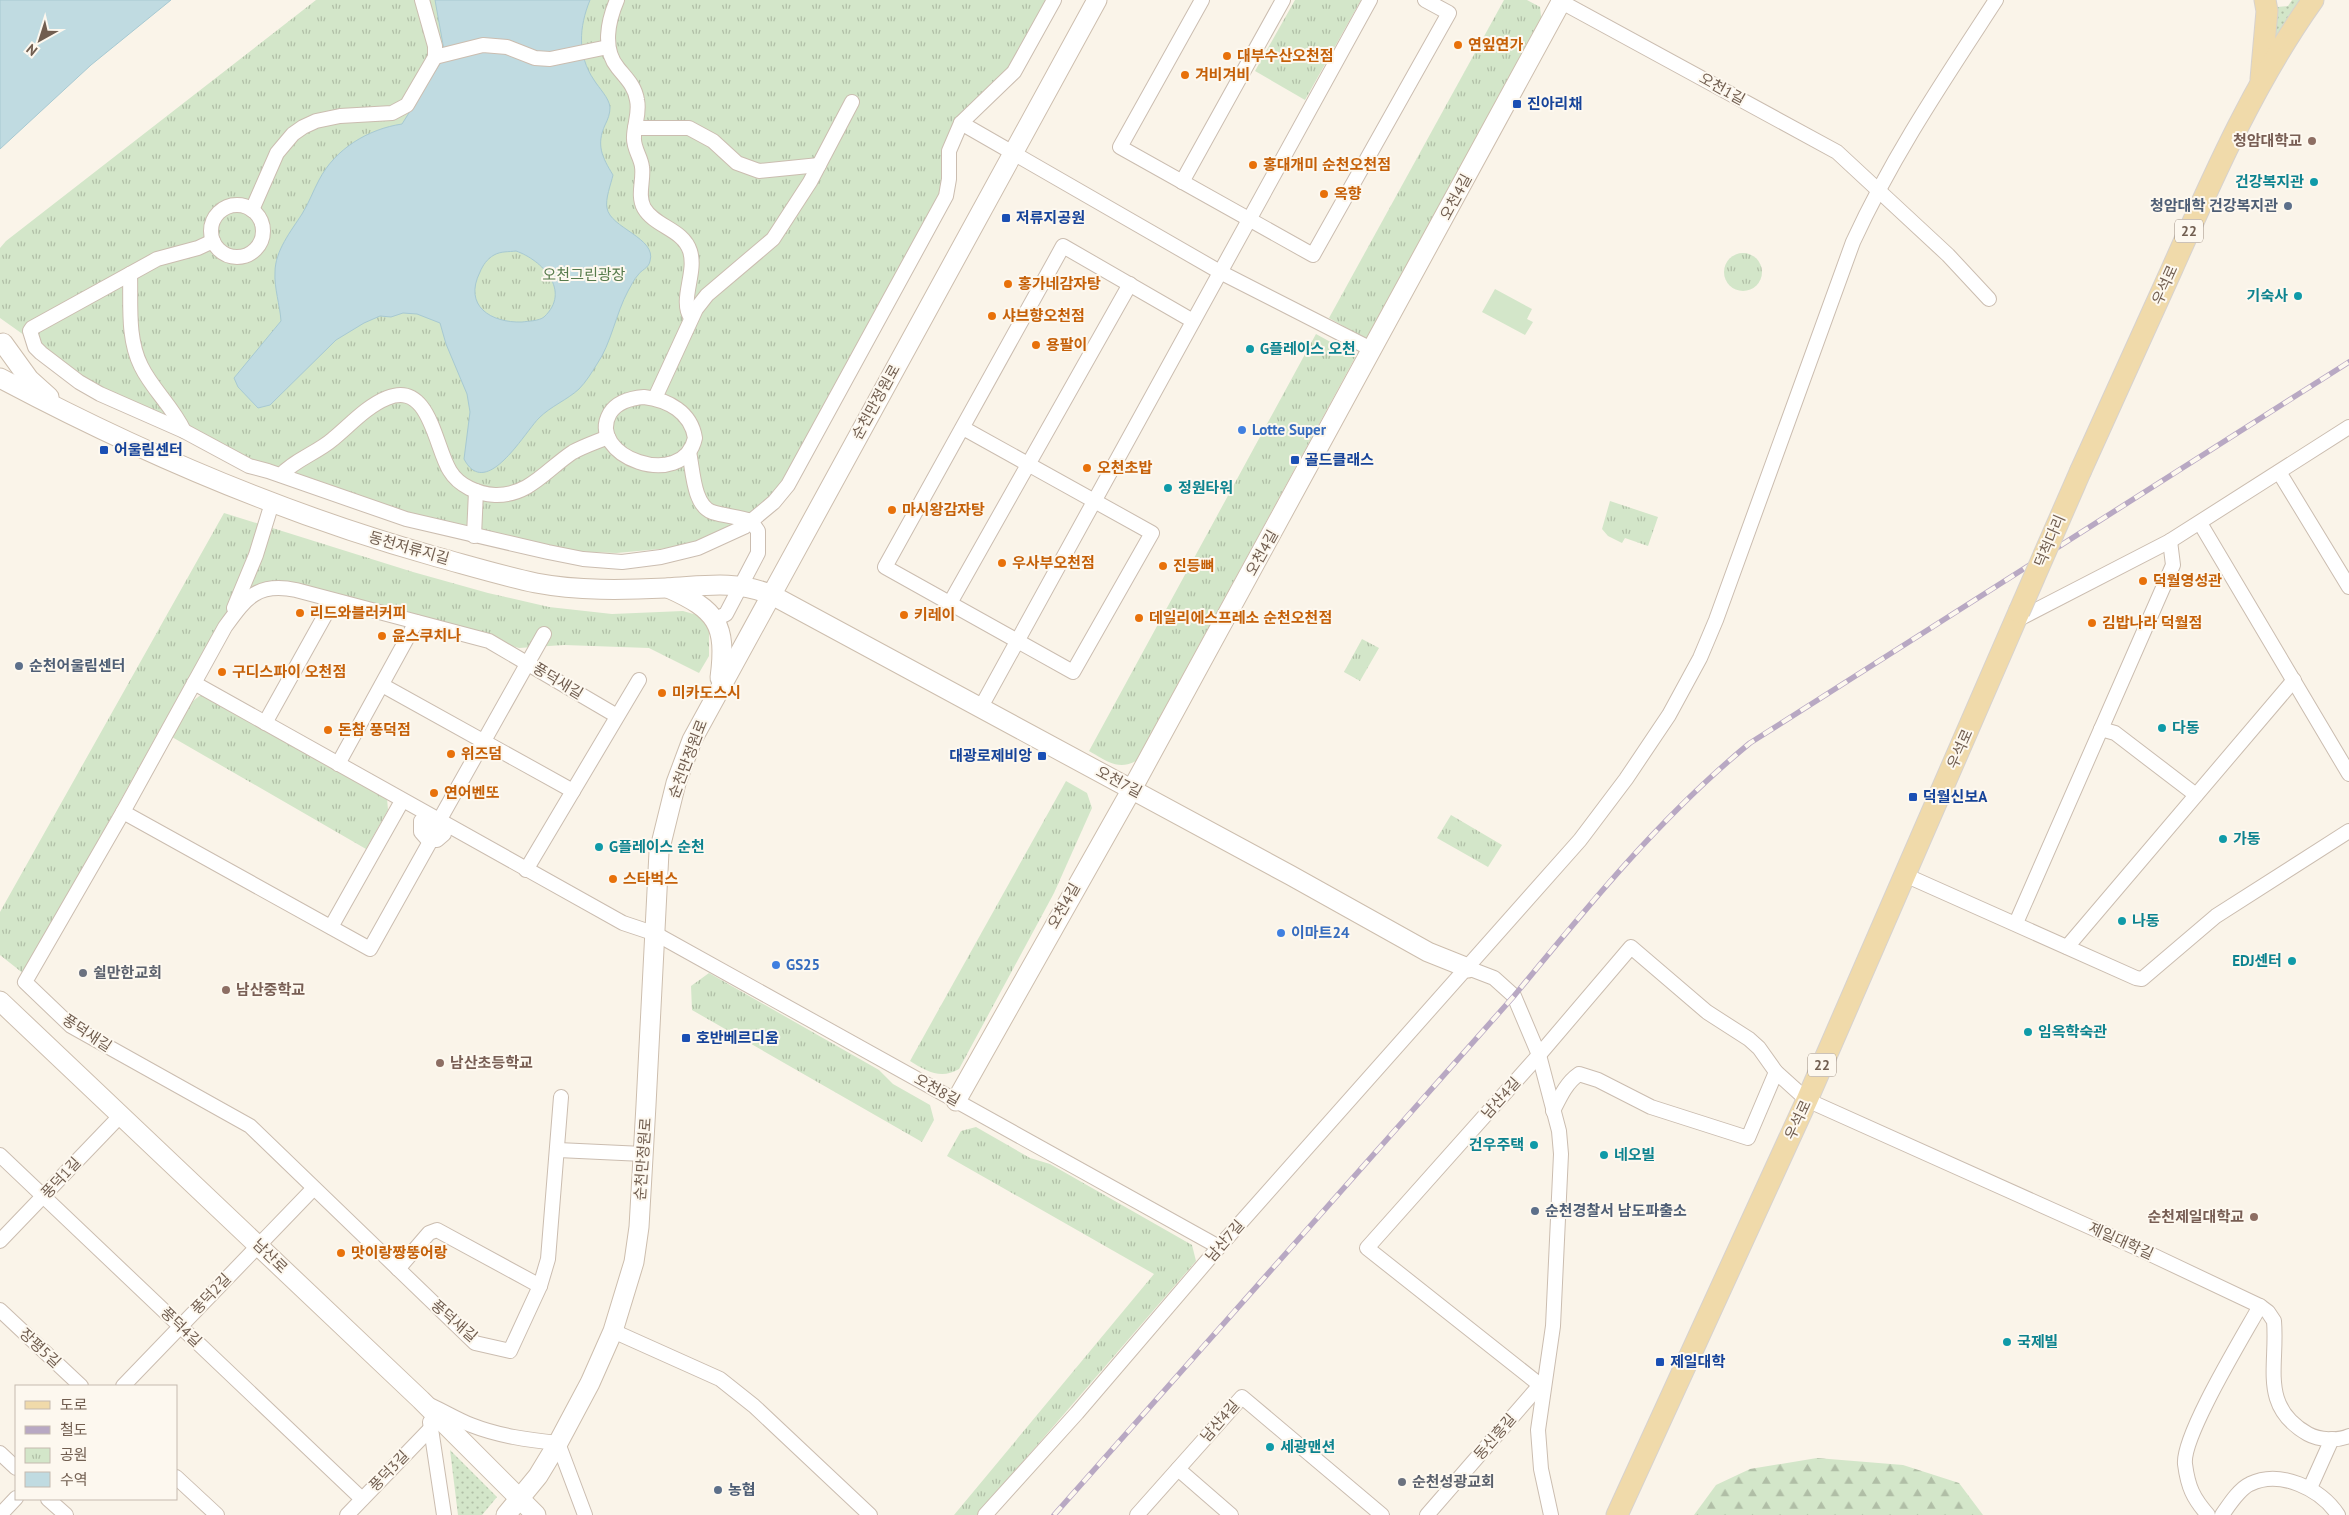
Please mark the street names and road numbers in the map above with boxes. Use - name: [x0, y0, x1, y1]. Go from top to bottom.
- street label: 오천1길: [1696, 68, 1749, 109]
- street label: 오천4길: [1436, 170, 1476, 223]
- road number: 22: [2175, 220, 2203, 242]
- street label: 우석로: [2147, 262, 2182, 308]
- street label: 순천만정원로: [847, 361, 904, 443]
- street label: 덕척다리: [2030, 512, 2069, 570]
- street label: 오천4길: [1241, 526, 1282, 579]
- street label: 동천저류지길: [367, 527, 452, 568]
- street label: 풍덕새길: [530, 658, 587, 703]
- street label: 순천만정원로: [664, 717, 711, 801]
- street label: 우석로: [1942, 726, 1977, 772]
- street label: 오천7길: [1093, 762, 1146, 802]
- street label: 오천4길: [1043, 879, 1084, 932]
- street label: 풍덕새길: [59, 1010, 116, 1056]
- road number: 22: [1808, 1054, 1836, 1076]
- street label: 오천8길: [911, 1069, 964, 1110]
- street label: 남산4길: [1477, 1073, 1524, 1122]
- street label: 우석로: [1780, 1097, 1815, 1143]
- street label: 순천만정원로: [630, 1117, 655, 1201]
- street label: 풍덕1길: [37, 1153, 84, 1202]
- street label: 남산7길: [1201, 1216, 1248, 1266]
- street label: 제일대학길: [2086, 1218, 2157, 1263]
- street label: 남산로: [249, 1234, 292, 1277]
- street label: 풍덕2길: [187, 1269, 235, 1318]
- street label: 풍덕새길: [427, 1295, 481, 1346]
- street label: 풍덕4길: [157, 1303, 206, 1351]
- street label: 장평5길: [16, 1324, 65, 1371]
- street label: 남산4길: [1196, 1396, 1243, 1446]
- street label: 동신흥길: [1469, 1410, 1520, 1464]
- street label: 풍덕3길: [365, 1446, 413, 1495]

